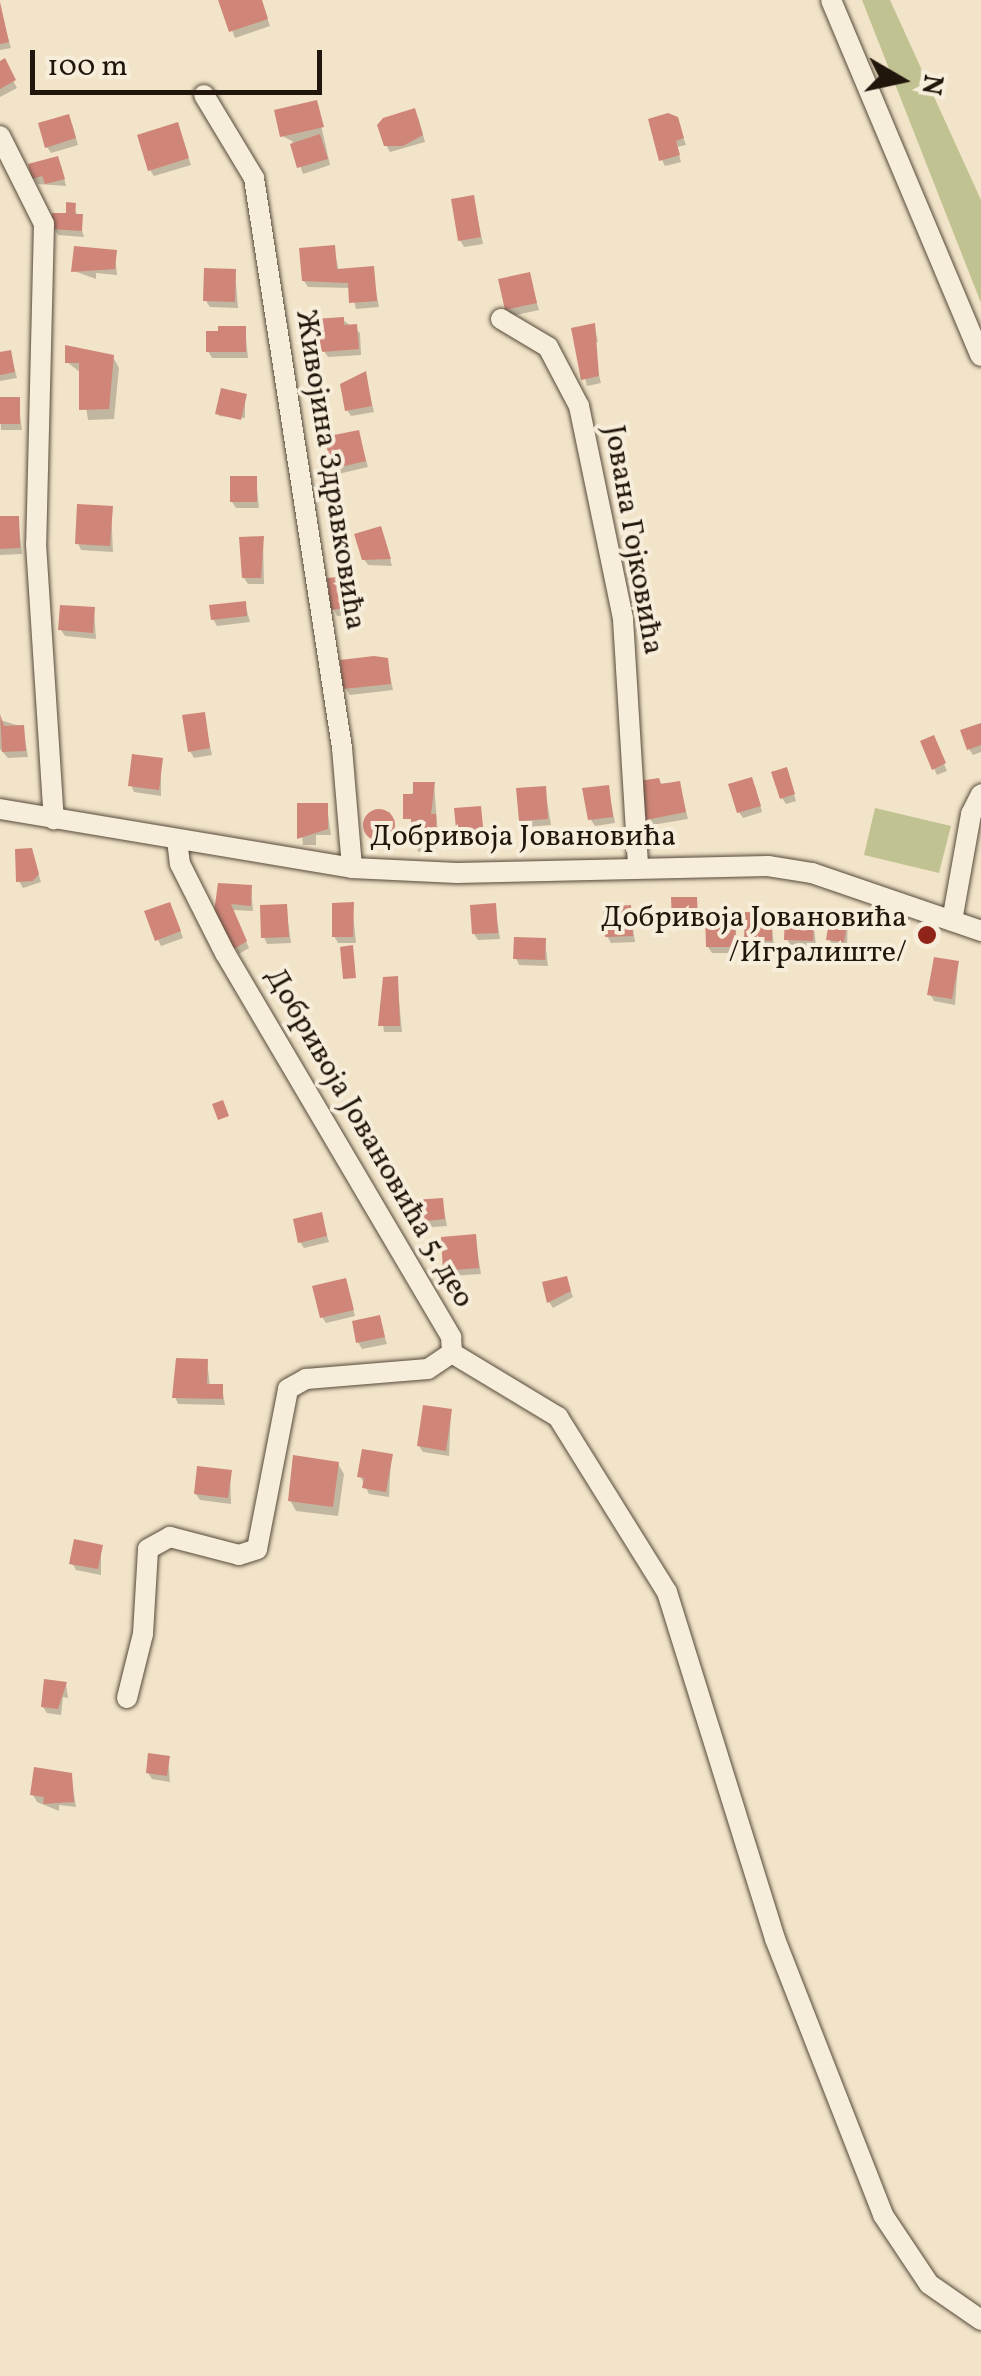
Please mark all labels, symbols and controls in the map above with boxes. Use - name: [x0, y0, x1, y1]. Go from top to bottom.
- scale bar: [35, 30, 328, 92]
- north arrow: [851, 30, 951, 130]
- text: 100 m: [47, 46, 128, 88]
- text: N: [910, 72, 952, 98]
- street label: Живојина Здравковића: [287, 307, 373, 633]
- street label: Јована Гојковића: [595, 423, 671, 657]
- street label: Добривоја Јовановића: [370, 819, 676, 855]
- place label: Добривоја Јовановића /Игралиште/: [601, 900, 907, 970]
- marker: Добривоја Јовановића /Игралиште/: [916, 924, 938, 946]
- street label: Добривоја Јовановића 5. део: [257, 962, 481, 1314]

